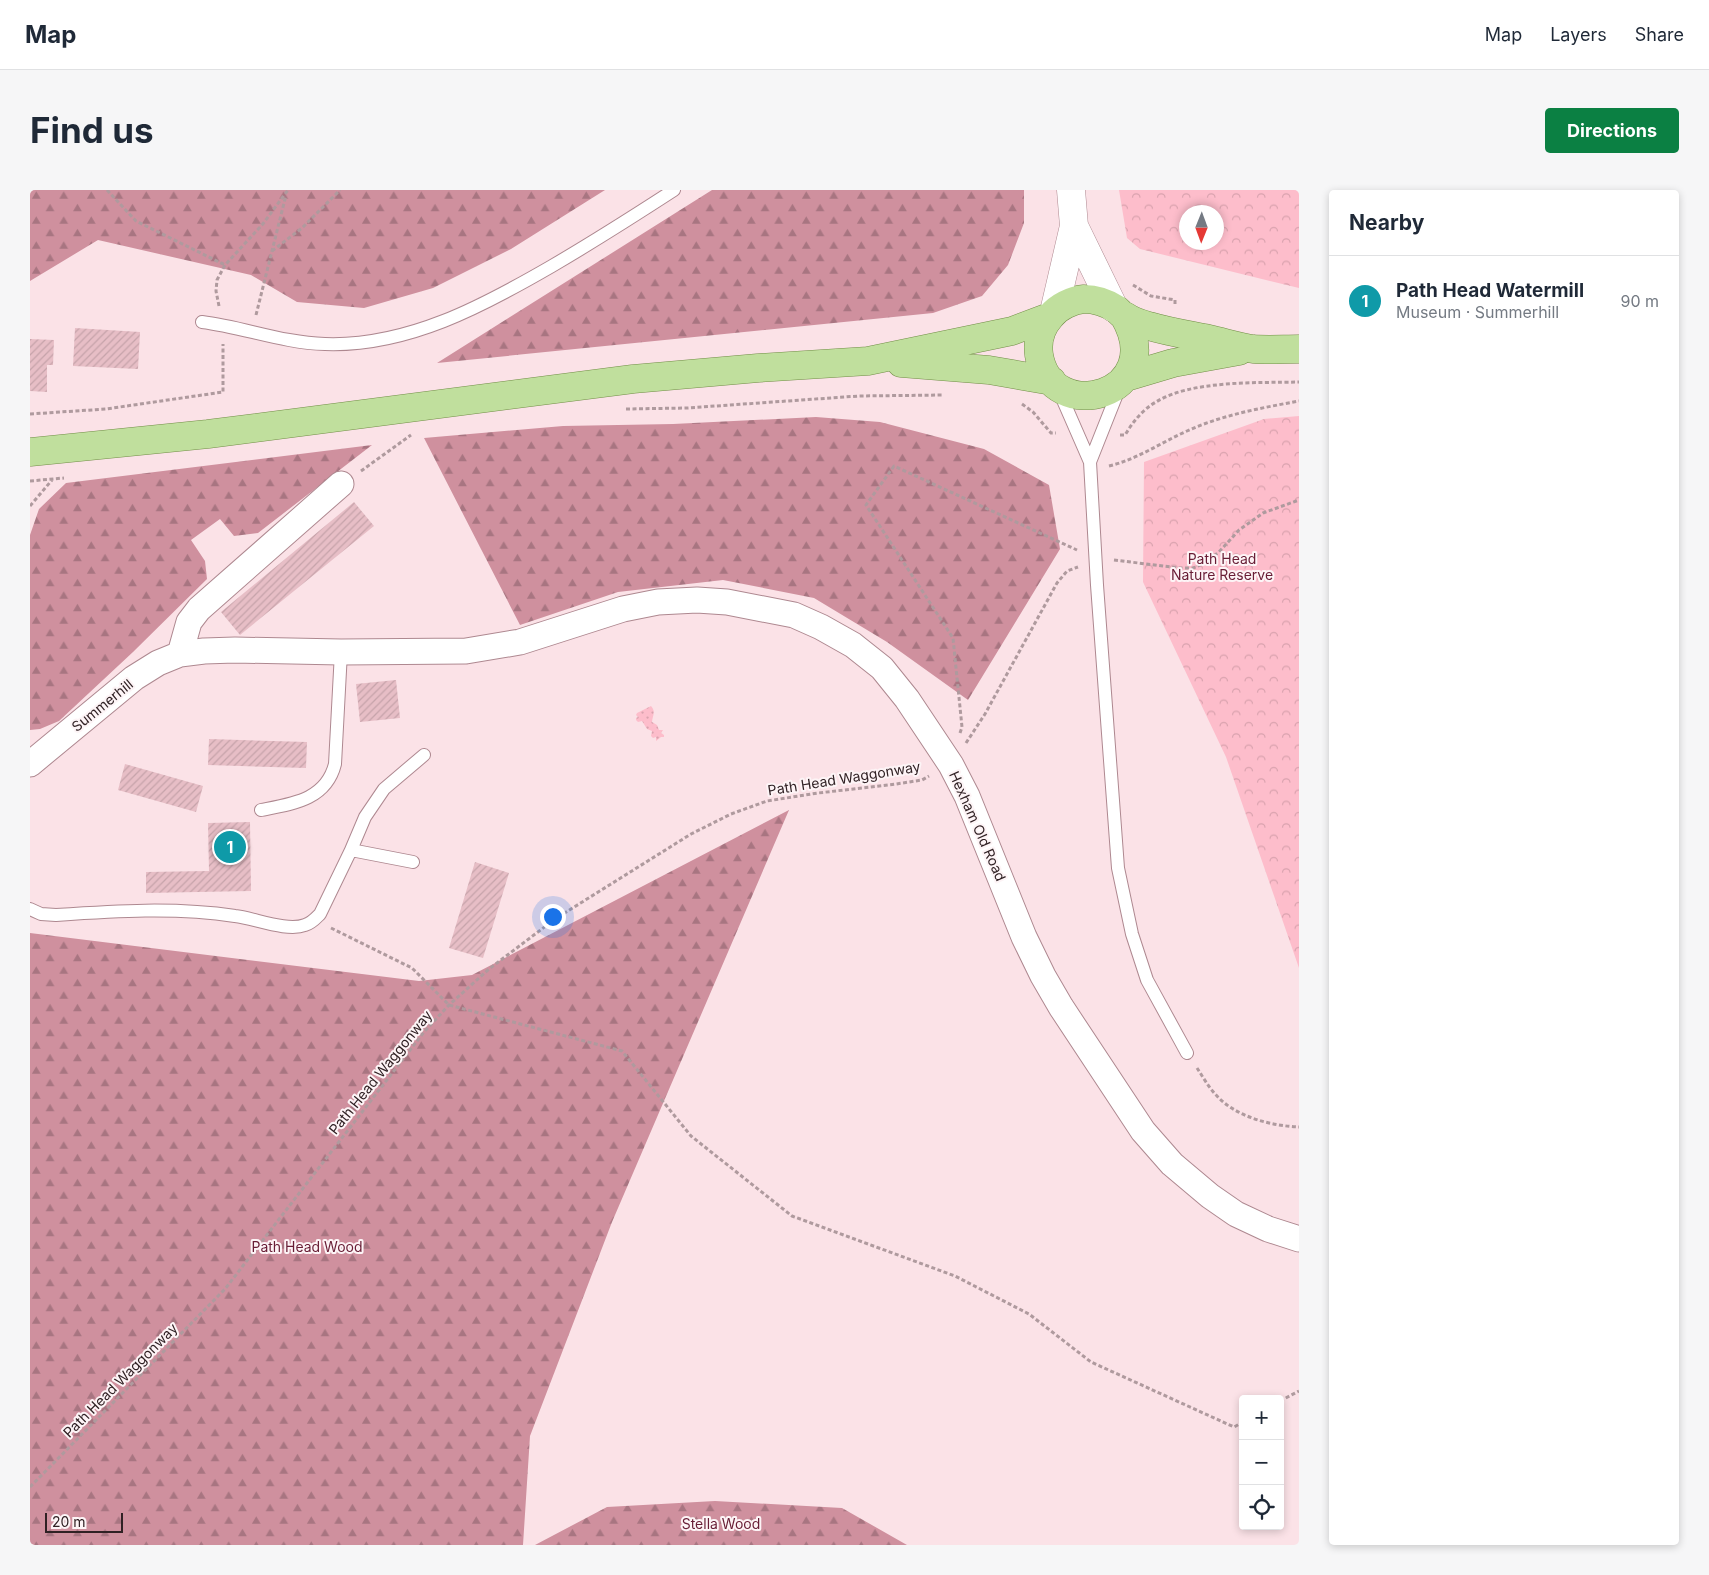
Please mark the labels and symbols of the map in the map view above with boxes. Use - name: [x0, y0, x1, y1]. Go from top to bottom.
- north arrow: [1179, 205, 1224, 250]
- park label: Path Head Nature Reserve: [1171, 550, 1273, 583]
- street label: Summerhill: [68, 675, 136, 735]
- street label: Path Head Waggonway: [766, 758, 922, 798]
- street label: Hexham Old Road: [946, 768, 1010, 884]
- pin: 1: [214, 828, 246, 866]
- your location: [540, 904, 566, 930]
- street label: Path Head Waggonway: [325, 1007, 435, 1137]
- park label: Path Head Wood: [251, 1238, 363, 1255]
- street label: Path Head Waggonway: [59, 1319, 181, 1441]
- scale bar: [45, 1510, 122, 1533]
- park label: Stella Wood: [682, 1515, 760, 1532]

